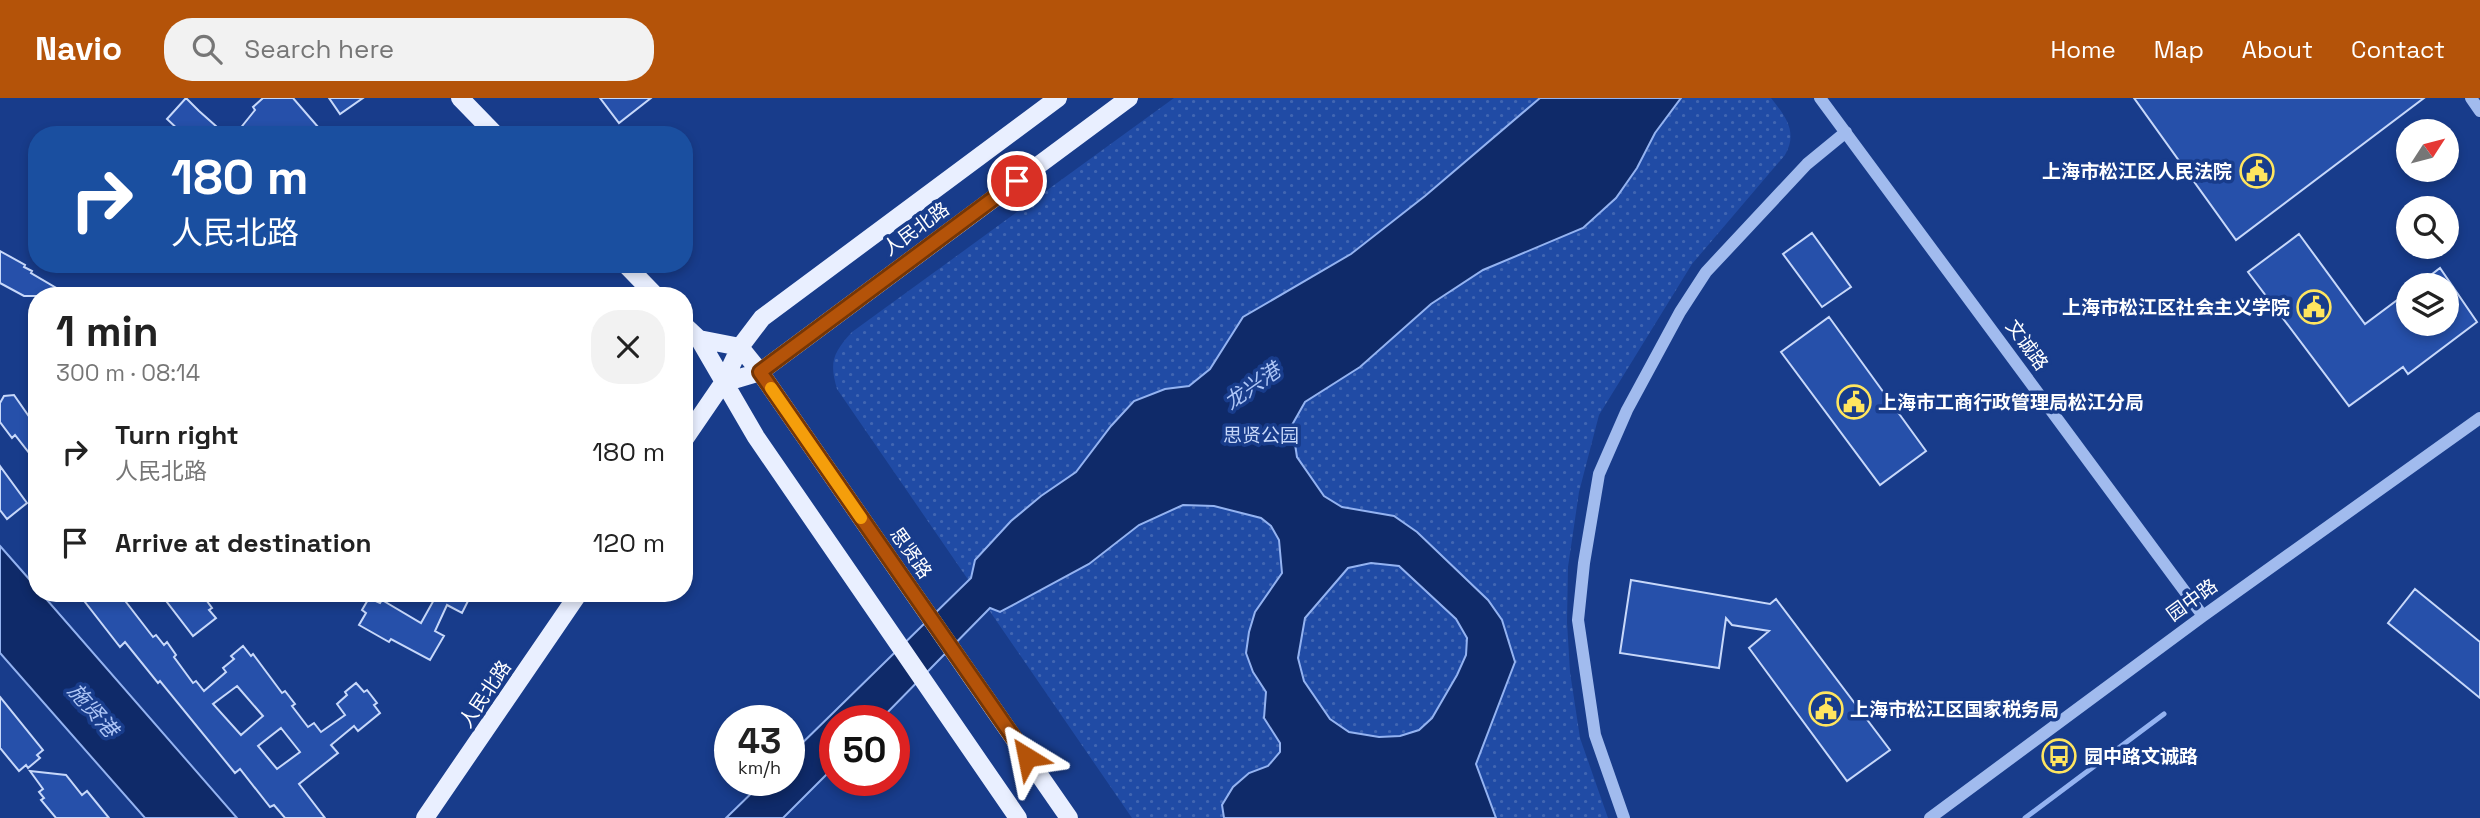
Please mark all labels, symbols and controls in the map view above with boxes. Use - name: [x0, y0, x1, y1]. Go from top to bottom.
- search box: [164, 18, 654, 81]
- text: Navio: [35, 28, 122, 70]
- icon: search: [188, 30, 226, 68]
- text: Search here: [244, 32, 394, 66]
- text: Home: [2050, 34, 2116, 65]
- text: Map: [2154, 34, 2204, 65]
- text: About: [2242, 34, 2313, 65]
- text: Contact: [2351, 34, 2445, 65]
- north arrow: [2396, 119, 2459, 182]
- map controls: [2396, 119, 2459, 336]
- text: 180 m: [171, 146, 309, 208]
- pin: [987, 151, 1047, 211]
- public building icon: 上海市松江区人民法院: [2238, 152, 2276, 190]
- icon: right: [56, 154, 147, 245]
- place label: 上海市松江区人民法院: [2042, 159, 2232, 184]
- icon: arrive: [998, 162, 1036, 200]
- button: search: [2396, 196, 2459, 259]
- street label: 人民北路: [878, 197, 954, 261]
- text: 人民北路: [171, 213, 299, 253]
- button: layers: [2396, 273, 2459, 336]
- public building icon: 上海市松江区社会主义学院: [2295, 288, 2333, 326]
- place label: 上海市松江区社会主义学院: [2062, 295, 2290, 320]
- text: 1 min: [56, 305, 159, 358]
- button: close: [591, 310, 665, 384]
- street label: 文诚路: [2000, 315, 2054, 375]
- water label: 龙兴港: [1218, 355, 1288, 415]
- text: 300 m · 08:14: [56, 358, 200, 388]
- public building icon: 上海市工商行政管理局松江分局: [1835, 383, 1873, 421]
- place label: 上海市工商行政管理局松江分局: [1878, 390, 2144, 415]
- text: Turn right: [115, 418, 239, 452]
- park label: 思贤公园: [1223, 423, 1299, 448]
- icon: right: [56, 433, 94, 471]
- text: 180 m: [592, 435, 665, 469]
- text: 人民北路: [115, 456, 207, 486]
- street label: 思贤路: [884, 522, 938, 584]
- icon: arrive: [56, 524, 94, 562]
- text: Arrive at destination: [115, 526, 372, 560]
- text: 120 m: [593, 526, 665, 560]
- street label: 园中路: [2162, 573, 2222, 627]
- street label: 人民北路: [453, 656, 517, 732]
- water label: 施贤港: [62, 677, 126, 745]
- public building icon: 上海市松江区国家税务局: [1807, 690, 1845, 728]
- place label: 上海市松江区国家税务局: [1850, 697, 2059, 722]
- speed limit sign: 50: [819, 705, 910, 796]
- text: 43: [738, 719, 781, 763]
- position arrow: [990, 720, 1064, 794]
- bus stop icon: 园中路文诚路: [2040, 737, 2078, 775]
- place label: 园中路文诚路: [2084, 744, 2198, 769]
- text: km/h: [738, 756, 781, 779]

